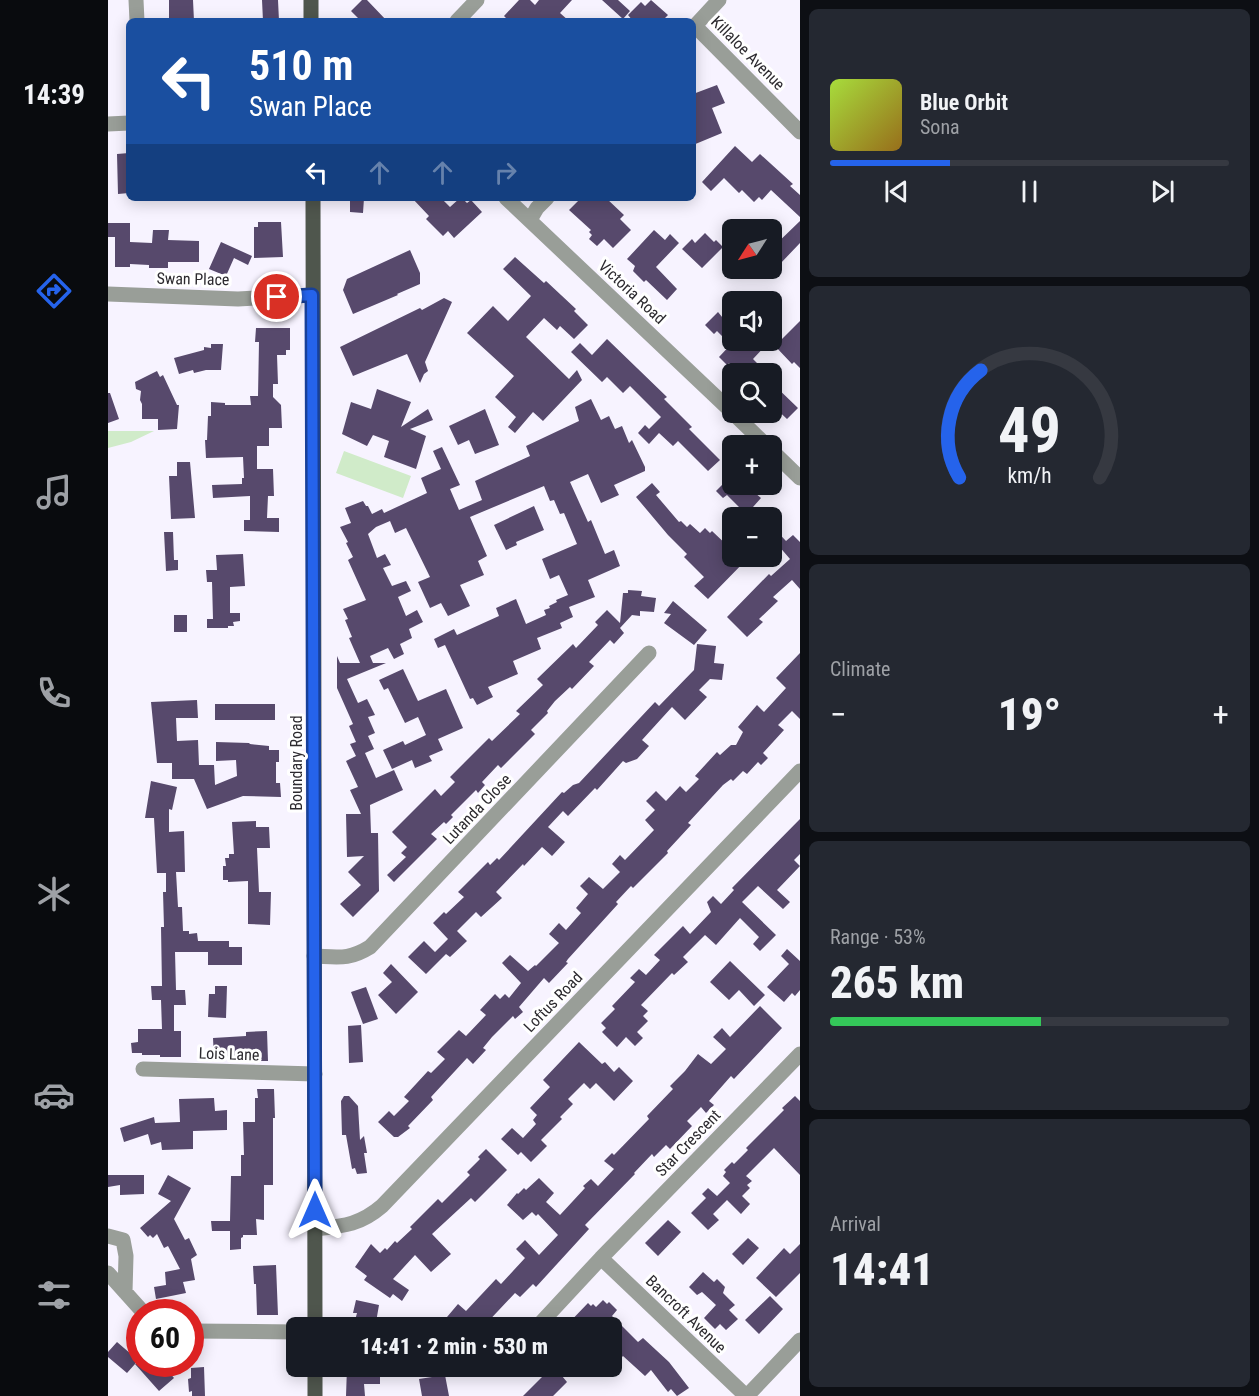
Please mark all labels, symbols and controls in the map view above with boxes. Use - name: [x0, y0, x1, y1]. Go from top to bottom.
- street label: Killaloe Avenue: [707, 12, 789, 94]
- text: 510 m: [249, 41, 354, 90]
- icon: left: [150, 42, 228, 120]
- text: 14:39: [23, 79, 85, 111]
- text: Blue Orbit: [920, 90, 1008, 115]
- text: Swan Place: [249, 91, 372, 123]
- text: Sona: [920, 115, 960, 139]
- icon: left: [300, 156, 333, 189]
- icon: ahead: [363, 156, 396, 189]
- icon: ahead: [426, 156, 459, 189]
- icon: right: [489, 156, 522, 189]
- icon: previous: [880, 175, 913, 208]
- icon: pause: [1013, 175, 1046, 208]
- icon: next: [1146, 175, 1179, 208]
- north arrow: [722, 219, 782, 279]
- map controls: [722, 219, 782, 567]
- street label: Victoria Road: [595, 256, 669, 328]
- street label: Swan Place: [156, 269, 230, 289]
- icon: directions: [33, 270, 75, 312]
- pin: [251, 271, 302, 322]
- icon: arrive: [260, 280, 293, 313]
- button: sound: [722, 291, 782, 351]
- button: search: [722, 363, 782, 423]
- text: 49: [998, 394, 1061, 467]
- button: +: [722, 435, 782, 495]
- text: km/h: [1007, 463, 1052, 488]
- icon: music: [33, 471, 75, 513]
- button: −: [722, 507, 782, 567]
- text: Climate: [830, 657, 890, 681]
- icon: phone: [33, 672, 75, 714]
- text: 19°: [998, 688, 1061, 741]
- text: −: [830, 695, 847, 734]
- text: +: [1213, 695, 1229, 734]
- street label: Boundary Road: [287, 715, 306, 811]
- street label: Lutanda Close: [439, 770, 515, 848]
- icon: climate: [33, 873, 75, 915]
- text: Range · 53%: [830, 925, 926, 949]
- text: 265 km: [830, 956, 964, 1009]
- street label: Loftus Road: [520, 968, 586, 1036]
- street label: Lois Lane: [198, 1043, 260, 1065]
- icon: car: [33, 1074, 75, 1116]
- street label: Star Crescent: [652, 1106, 725, 1180]
- position arrow: [283, 1178, 347, 1242]
- text: Arrival: [830, 1212, 881, 1236]
- text: 14:41: [830, 1243, 934, 1296]
- street label: Bancroft Avenue: [642, 1271, 730, 1357]
- icon: filters: [33, 1274, 75, 1316]
- speed limit sign: 60: [126, 1299, 204, 1377]
- text: 14:41 · 2 min · 530 m: [360, 1334, 548, 1359]

